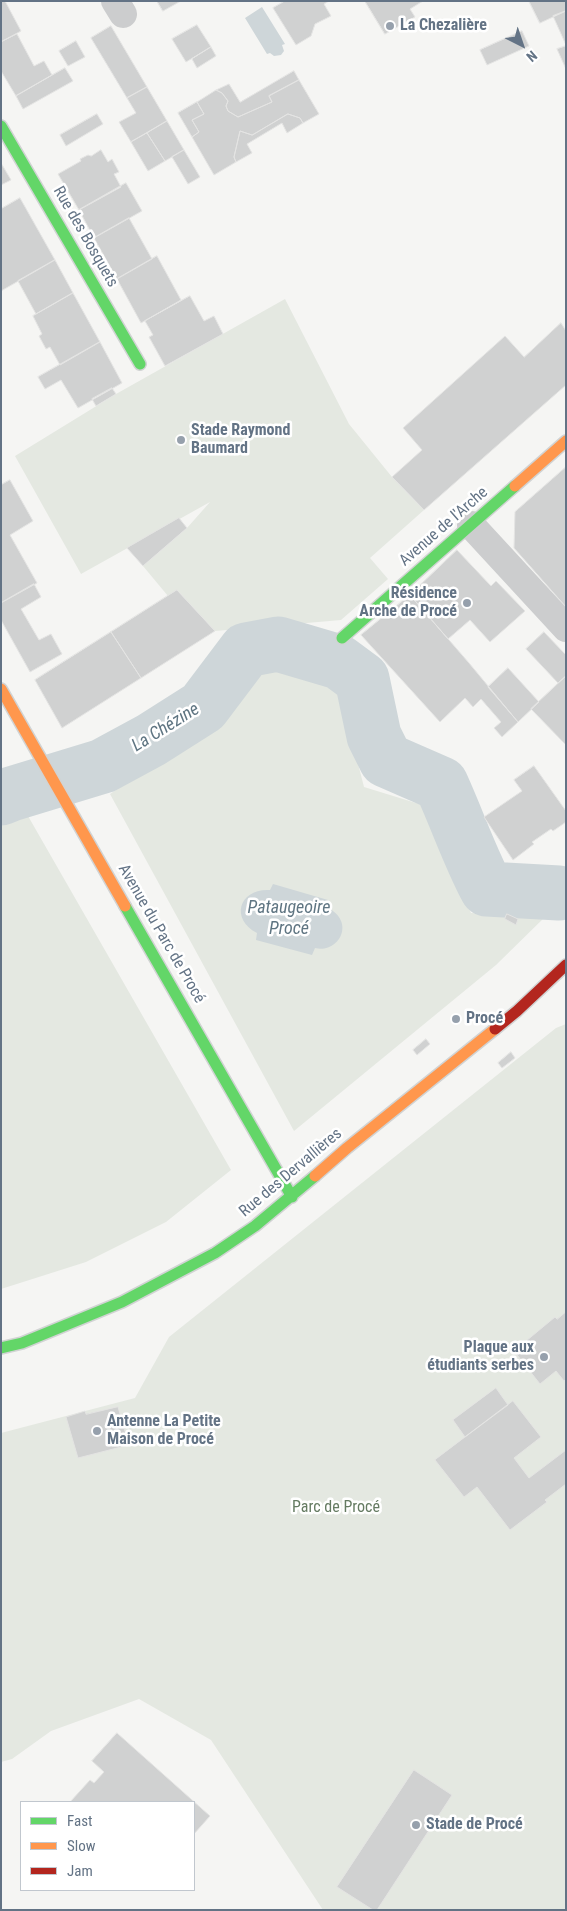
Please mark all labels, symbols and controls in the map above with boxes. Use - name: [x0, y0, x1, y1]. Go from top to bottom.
- place label: La Chezalière: [400, 16, 487, 36]
- marker: La Chezalière: [384, 20, 396, 32]
- north arrow: [497, 20, 547, 70]
- text: N: [523, 47, 540, 65]
- street label: Rue des Bosquets: [48, 183, 122, 291]
- place label: Stade Raymond Baumard: [191, 421, 290, 459]
- marker: Stade Raymond Baumard: [175, 434, 187, 446]
- street label: Avenue de l'Arche: [396, 483, 492, 571]
- place label: Résidence Arche de Procé: [359, 584, 457, 622]
- marker: Résidence Arche de Procé: [461, 597, 473, 609]
- water label: La Chézine: [128, 699, 204, 757]
- street label: Avenue du Parc de Procé: [113, 861, 209, 1007]
- water label: Pataugeoire Procé: [248, 897, 330, 940]
- place label: Procé: [466, 1009, 503, 1029]
- marker: Procé: [450, 1013, 462, 1025]
- street label: Rue des Dervallières: [236, 1125, 346, 1221]
- place label: Plaque aux étudiants serbes: [427, 1338, 534, 1376]
- marker: Plaque aux étudiants serbes: [538, 1351, 550, 1363]
- place label: Antenne La Petite Maison de Procé: [107, 1412, 221, 1450]
- marker: Antenne La Petite Maison de Procé: [91, 1425, 103, 1437]
- park label: Parc de Procé: [292, 1498, 380, 1518]
- legend: [20, 1801, 195, 1891]
- text: Fast: [67, 1812, 92, 1830]
- place label: Stade de Procé: [426, 1815, 523, 1835]
- marker: Stade de Procé: [410, 1819, 422, 1831]
- text: Slow: [67, 1837, 96, 1855]
- text: Jam: [67, 1862, 93, 1880]

